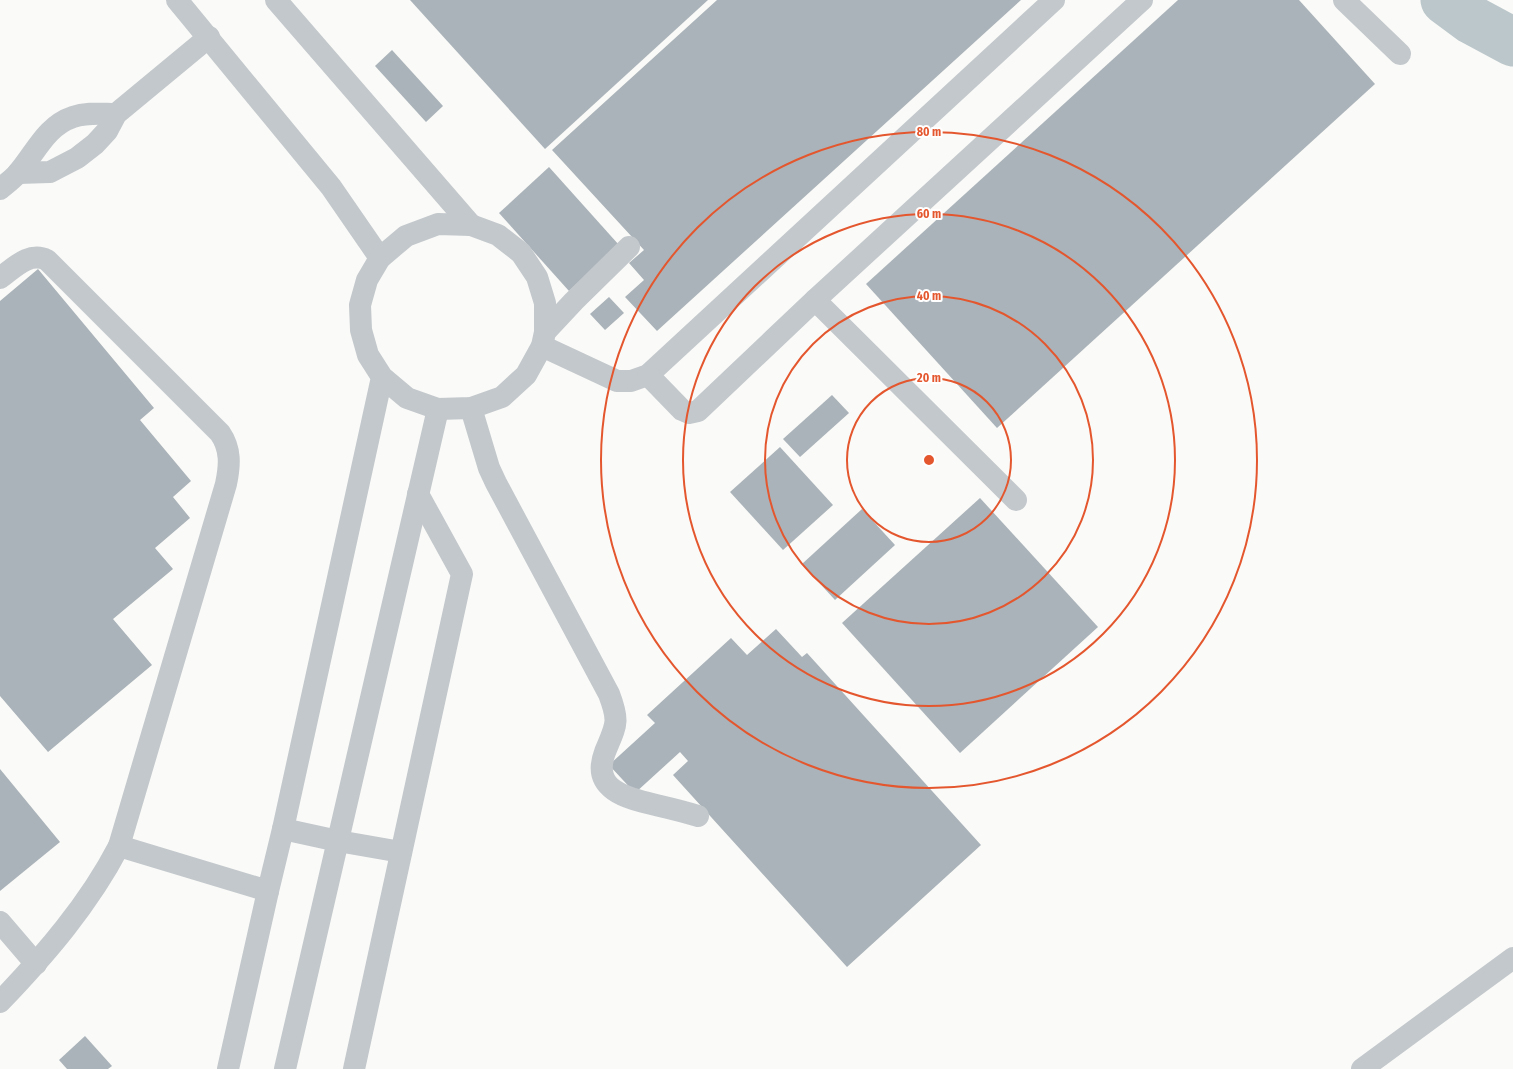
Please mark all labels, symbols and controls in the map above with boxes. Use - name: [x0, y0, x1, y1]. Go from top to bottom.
- text: 80 m: [917, 125, 941, 139]
- text: 60 m: [917, 207, 941, 221]
- text: 40 m: [917, 289, 941, 303]
- text: 20 m: [916, 371, 941, 385]
- centre of rings: [922, 453, 936, 467]

